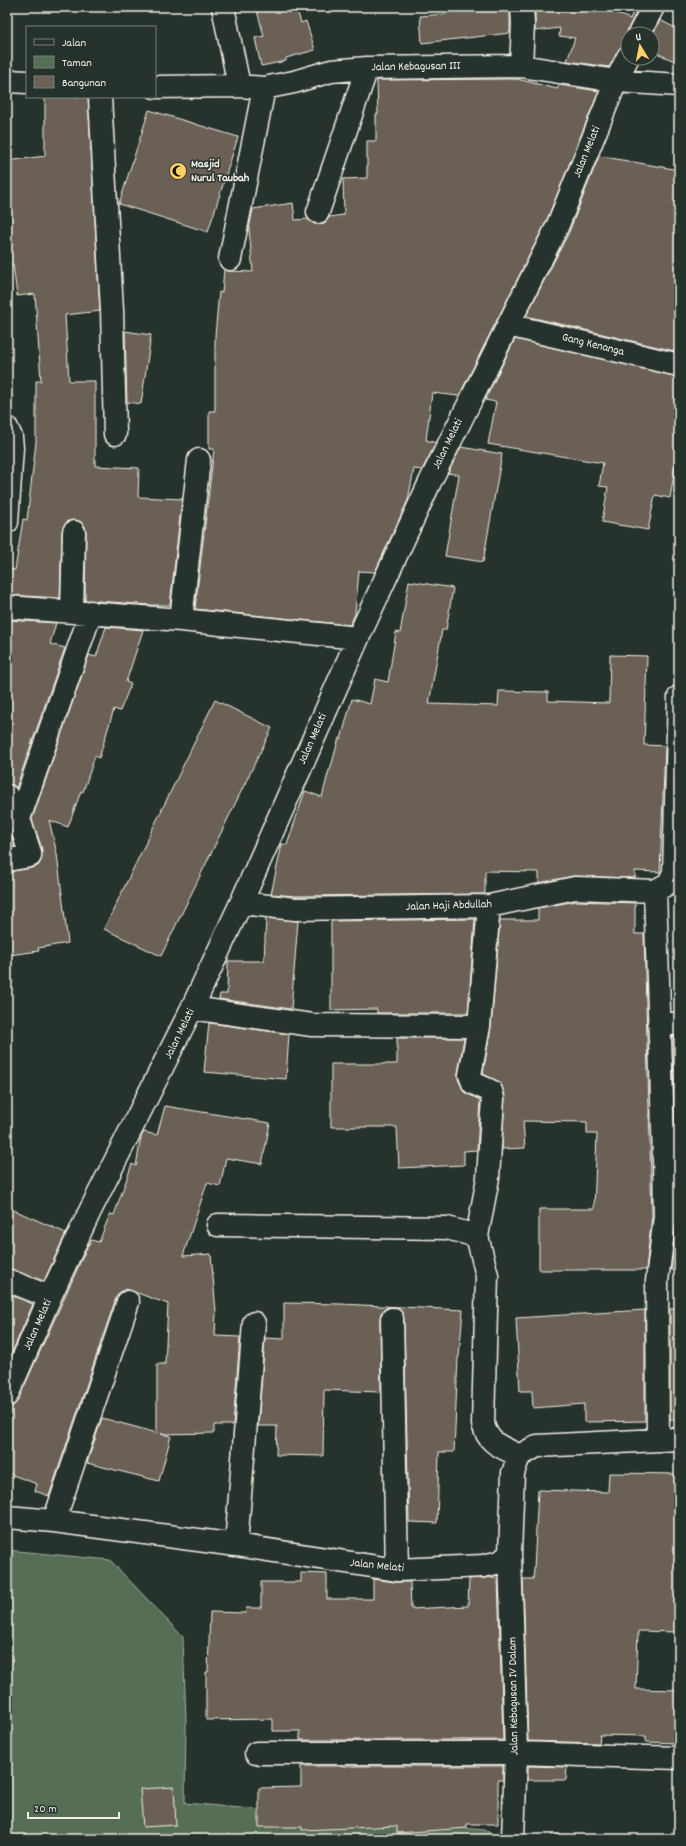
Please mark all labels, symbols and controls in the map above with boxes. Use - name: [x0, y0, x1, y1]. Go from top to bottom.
- legend: [26, 26, 156, 98]
- north arrow: [620, 26, 660, 66]
- text: U: [635, 30, 643, 46]
- text: Jalan: [62, 35, 86, 52]
- text: Taman: [62, 55, 92, 72]
- street label: Jalan Kebagusan III: [371, 58, 461, 76]
- text: Bangunan: [62, 75, 106, 92]
- street label: Jalan Melati: [569, 124, 605, 180]
- place label: Masjid Nurul Taubah: [191, 156, 250, 187]
- mosque icon: Masjid Nurul Taubah: [168, 161, 188, 181]
- street label: Gang Kenanga: [560, 329, 626, 361]
- street label: Jalan Melati: [428, 416, 468, 472]
- street label: Jalan Melati: [294, 711, 332, 767]
- street label: Jalan Haji Abdullah: [406, 896, 492, 916]
- street label: Jalan Melati: [160, 1006, 200, 1062]
- street label: Jalan Melati: [19, 1297, 57, 1353]
- street label: Jalan Melati: [349, 1555, 405, 1577]
- street label: Jalan Kebagusan IV Dalam: [504, 1637, 524, 1755]
- scale bar: [28, 1794, 119, 1820]
- text: 20 m: [34, 1801, 57, 1818]

